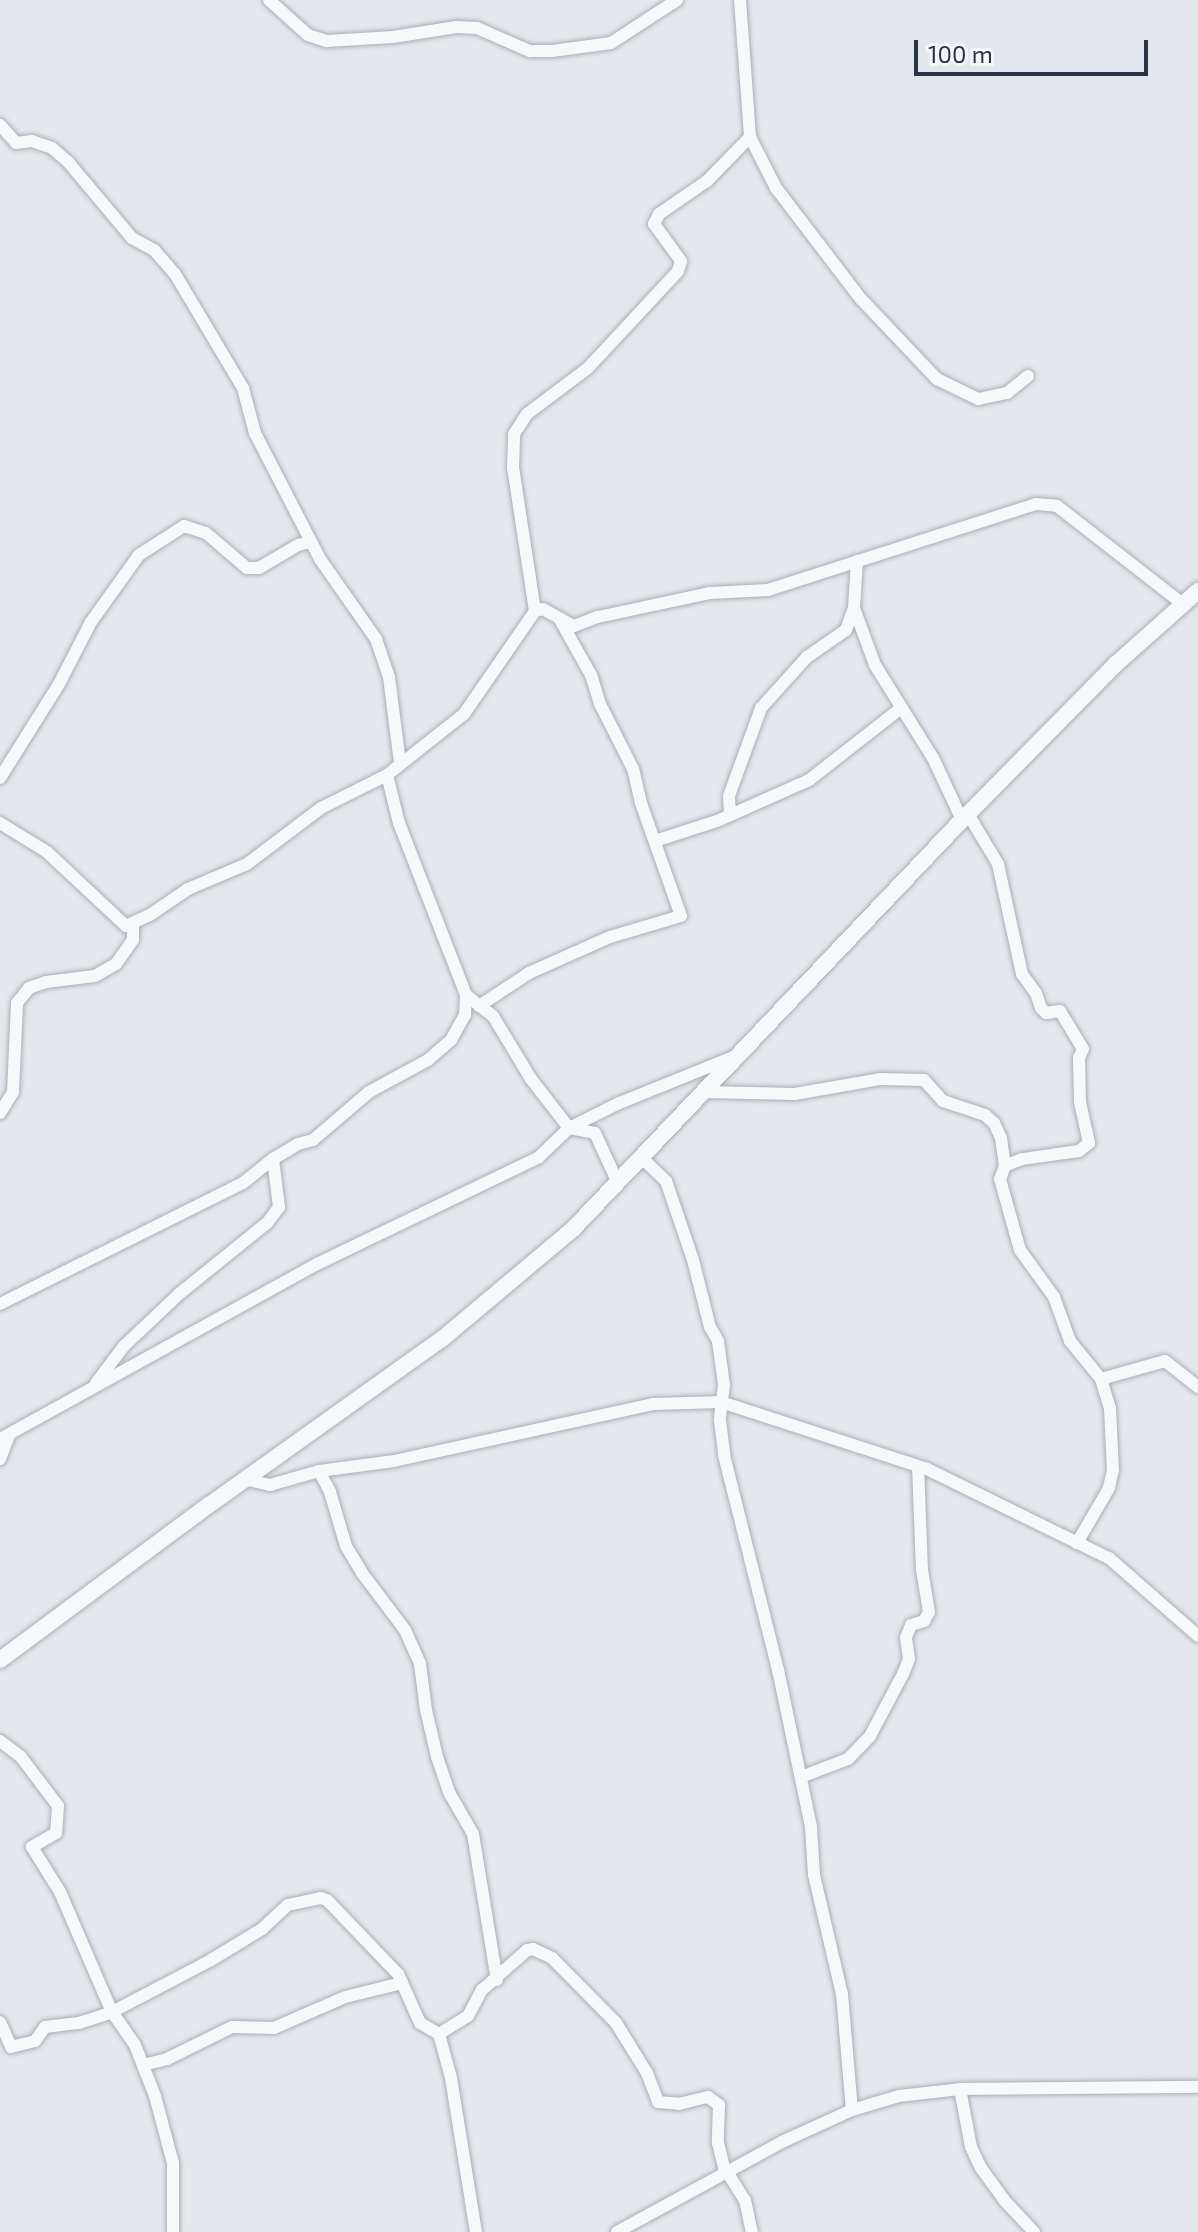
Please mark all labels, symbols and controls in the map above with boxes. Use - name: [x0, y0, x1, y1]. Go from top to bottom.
- scale bar: [918, 24, 1152, 74]
- text: 100 m: [928, 39, 993, 68]

